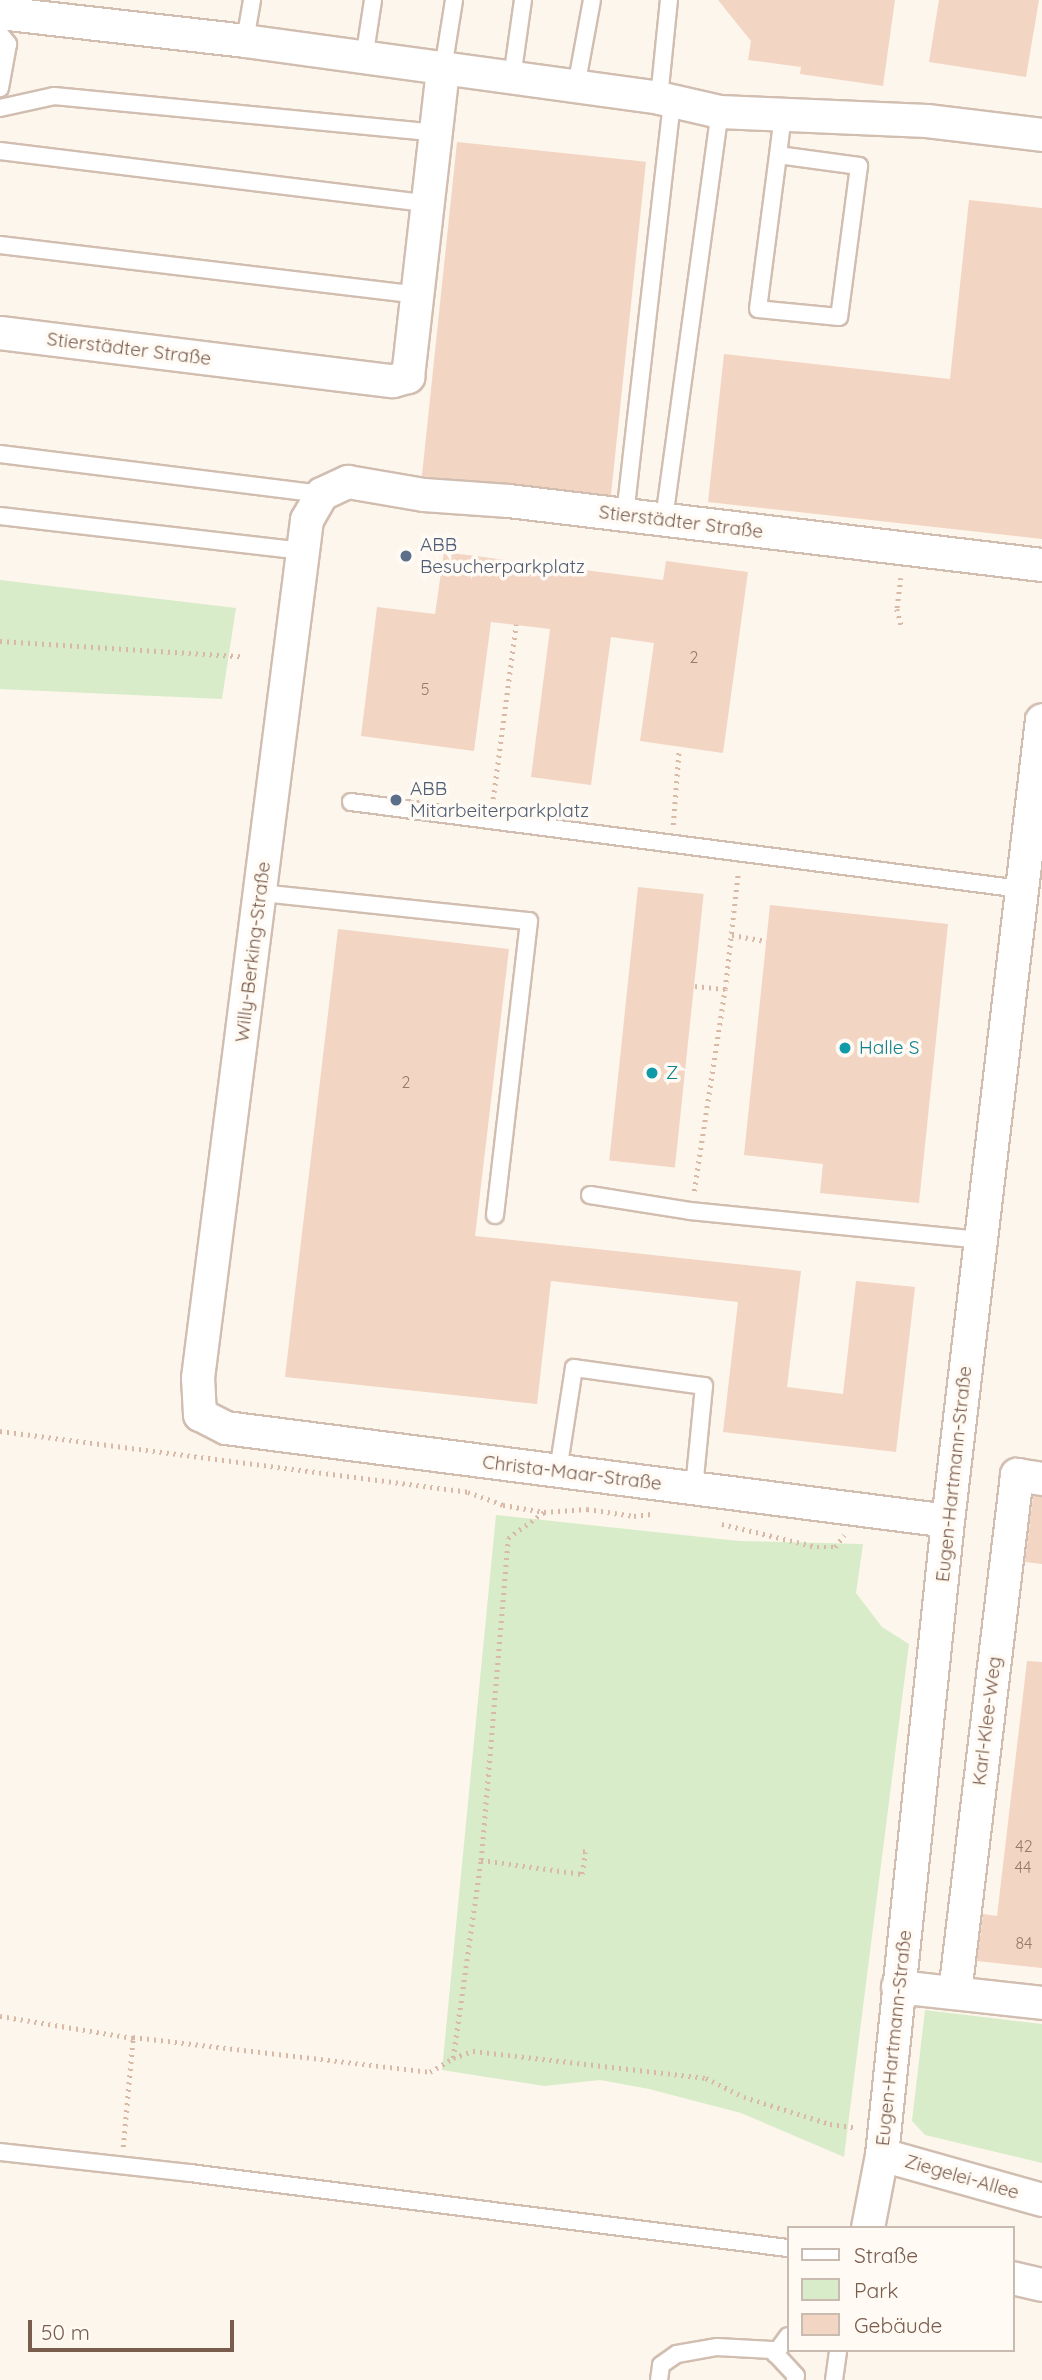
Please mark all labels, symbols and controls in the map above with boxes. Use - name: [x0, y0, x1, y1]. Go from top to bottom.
- street label: Stierstädter Straße: [46, 328, 212, 370]
- street label: Stierstädter Straße: [598, 501, 764, 543]
- place label: ABB Besucherparkplatz: [420, 534, 585, 578]
- marker: ABB Besucherparkplatz: [398, 548, 414, 564]
- house number: 2: [690, 647, 698, 667]
- house number: 5: [421, 679, 429, 699]
- place label: ABB Mitarbeiterparkplatz: [410, 778, 589, 822]
- marker: ABB Mitarbeiterparkplatz: [388, 792, 404, 808]
- street label: Willy-Berking-Straße: [231, 860, 275, 1044]
- place label: Halle S: [859, 1037, 919, 1059]
- marker: Halle S: [837, 1040, 853, 1056]
- place label: Z: [666, 1062, 678, 1084]
- marker: Z: [644, 1065, 660, 1081]
- house number: 2: [402, 1072, 410, 1092]
- street label: Eugen-Hartmann-Straße: [931, 1365, 977, 1583]
- street label: Christa-Maar-Straße: [481, 1451, 663, 1495]
- street label: Karl-Klee-Weg: [968, 1655, 1006, 1787]
- house number: 42: [1015, 1836, 1033, 1856]
- house number: 44: [1015, 1857, 1031, 1877]
- street label: Eugen-Hartmann-Straße: [871, 1929, 917, 2147]
- house number: 84: [1015, 1933, 1033, 1953]
- street label: Ziegelei-Allee: [902, 2150, 1022, 2204]
- legend: [786, 2226, 1014, 2352]
- text: Straße: [854, 2242, 918, 2268]
- text: Park: [854, 2277, 898, 2303]
- scale bar: [32, 2306, 238, 2350]
- text: Gebäude: [854, 2312, 942, 2338]
- text: 50 m: [41, 2319, 90, 2345]

